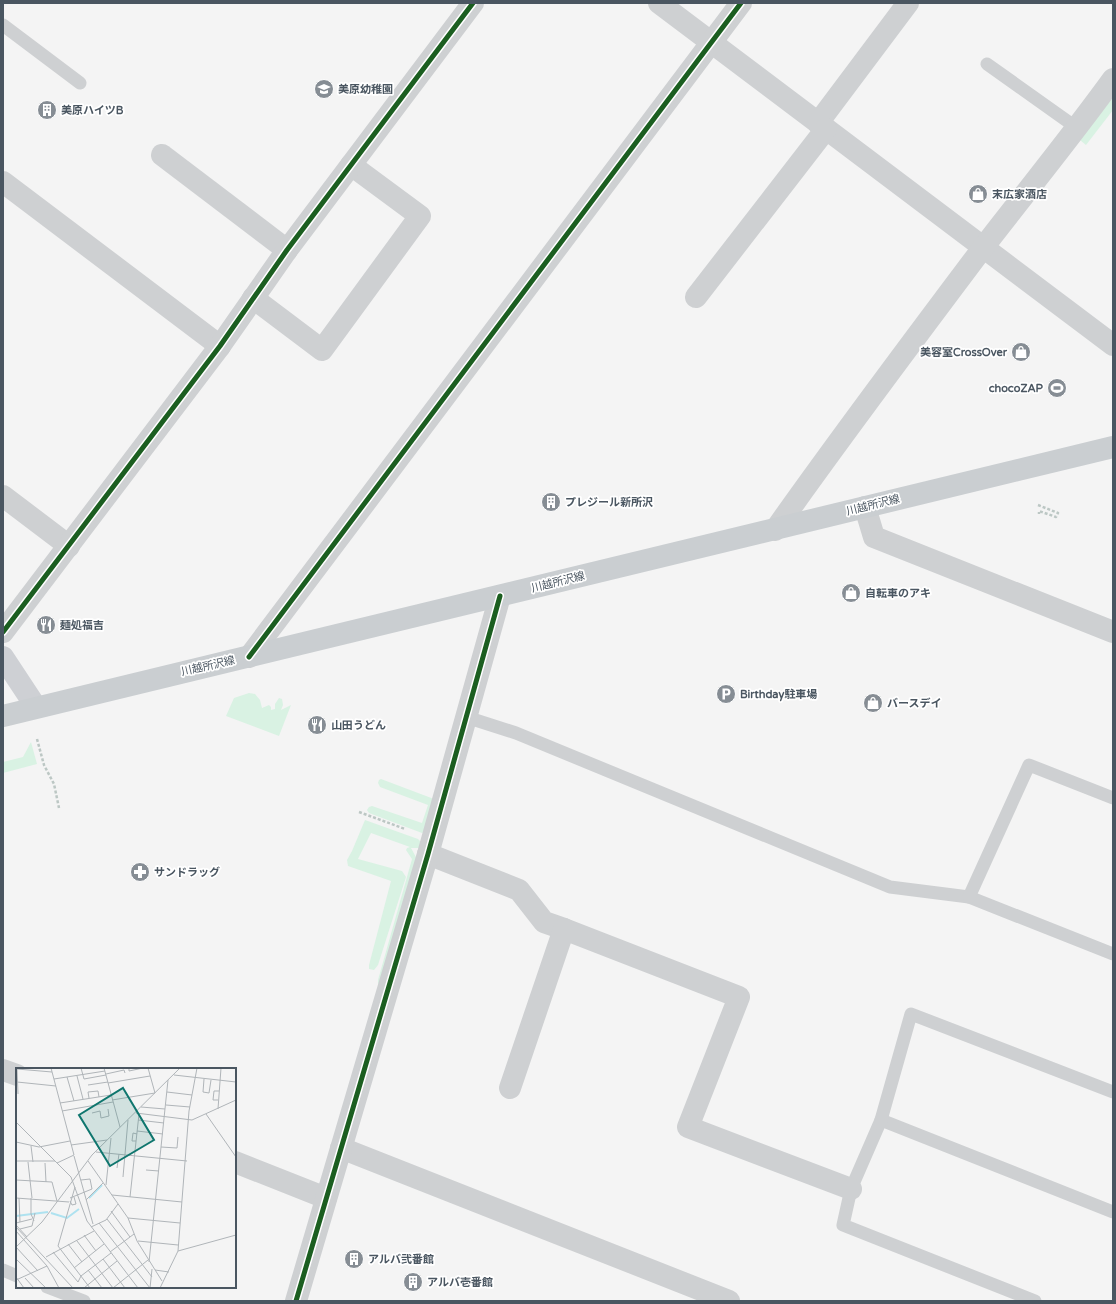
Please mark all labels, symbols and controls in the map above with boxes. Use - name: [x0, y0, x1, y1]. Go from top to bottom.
- school or university icon: 美原幼稚園: [313, 78, 335, 100]
- place label: 美原幼稚園: [338, 83, 393, 96]
- building icon: 美原ハイツB: [36, 99, 58, 121]
- place label: 美原ハイツB: [61, 104, 124, 117]
- shop icon: 末広家酒店: [967, 183, 989, 205]
- place label: 末広家酒店: [992, 188, 1047, 201]
- shop icon: 美容室CrossOver: [1010, 341, 1032, 363]
- place label: 美容室CrossOver: [920, 346, 1008, 359]
- sports icon: chocoZAP: [1046, 377, 1068, 399]
- place label: chocoZAP: [989, 382, 1044, 395]
- building icon: プレジール新所沢: [540, 491, 562, 513]
- street label: 川越所沢線: [845, 492, 901, 518]
- place label: プレジール新所沢: [565, 496, 653, 509]
- street label: 川越所沢線: [530, 569, 586, 595]
- shop icon: 自転車のアキ: [840, 582, 862, 604]
- place label: 自転車のアキ: [865, 587, 931, 600]
- restaurant icon: 麺処福吉: [35, 614, 57, 636]
- place label: 麺処福吉: [59, 619, 104, 632]
- street label: 川越所沢線: [180, 653, 236, 679]
- parking icon: Birthday駐車場: [715, 683, 737, 705]
- place label: Birthday駐車場: [740, 688, 817, 702]
- shop icon: バースデイ: [862, 692, 884, 714]
- place label: バースデイ: [887, 697, 941, 710]
- restaurant icon: 山田うどん: [306, 714, 328, 736]
- place label: 山田うどん: [331, 719, 386, 732]
- pharmacy icon: サンドラッグ: [129, 861, 151, 883]
- place label: サンドラッグ: [154, 866, 220, 879]
- inset map: [16, 1068, 236, 1288]
- building icon: アルバ弐番館: [343, 1248, 365, 1270]
- place label: アルバ弐番館: [368, 1253, 434, 1266]
- building icon: アルバ壱番館: [402, 1271, 424, 1293]
- place label: アルバ壱番館: [427, 1276, 493, 1289]

